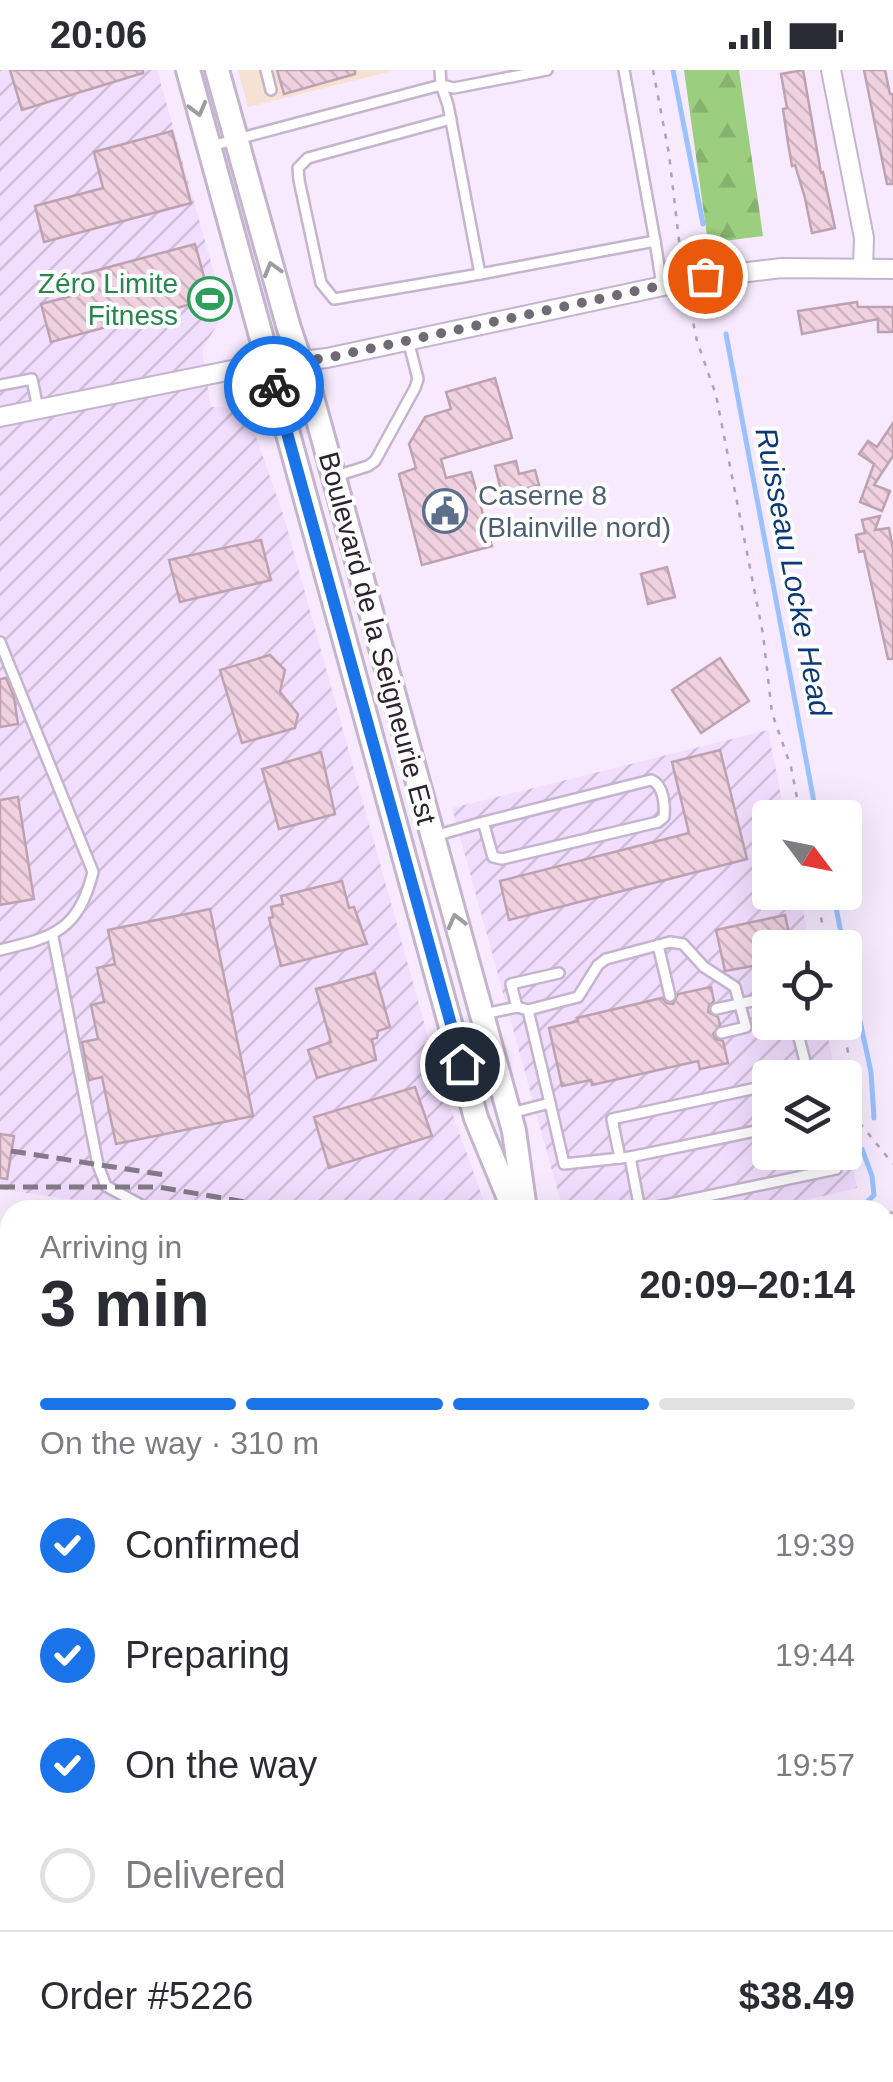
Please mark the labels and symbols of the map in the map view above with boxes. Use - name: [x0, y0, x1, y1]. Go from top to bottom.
- one-way arrow: [187, 99, 208, 117]
- pin: [663, 234, 748, 319]
- one-way arrow: [263, 261, 284, 278]
- place label: Zéro Limite Fitness: [38, 268, 178, 331]
- sports icon: Zéro Limite Fitness: [187, 276, 233, 322]
- courier: [224, 336, 324, 436]
- water label: Ruisseau Locke Head: [749, 425, 838, 720]
- street label: Boulevard de la Seigneurie Est: [313, 448, 442, 828]
- place label: Caserne 8 (Blainville nord): [478, 480, 671, 543]
- public building icon: Caserne 8 (Blainville nord): [422, 488, 468, 534]
- north arrow: [752, 800, 862, 910]
- one-way arrow: [446, 912, 467, 930]
- pin: [420, 1022, 505, 1107]

